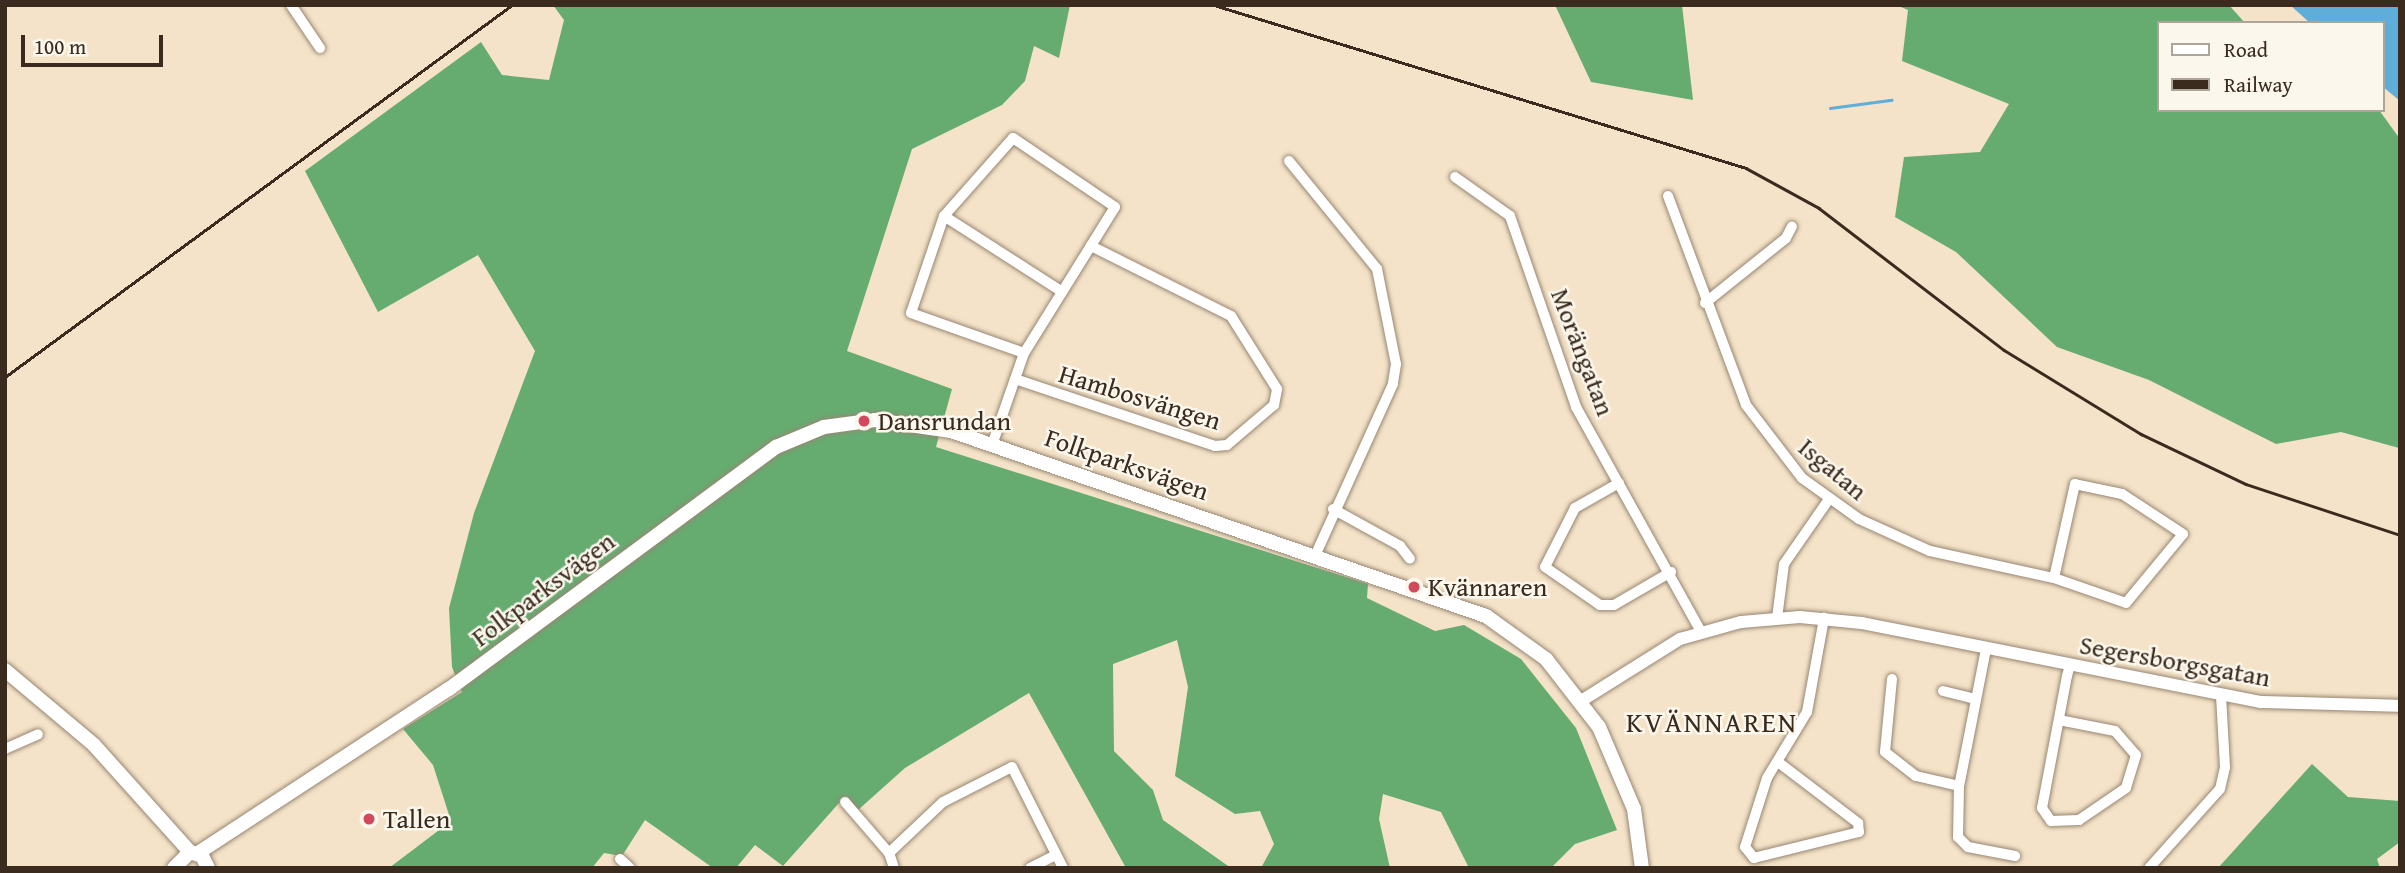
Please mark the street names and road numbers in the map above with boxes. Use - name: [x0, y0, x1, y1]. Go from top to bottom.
- street label: Morängatan: [1545, 284, 1621, 420]
- street label: Hambosvängen: [1055, 358, 1225, 436]
- street label: Folkparksvägen: [1041, 421, 1213, 507]
- street label: Isgatan: [1792, 431, 1874, 507]
- street label: Folkparksvägen: [465, 525, 621, 653]
- street label: Segersborgsgatan: [2077, 629, 2273, 693]

